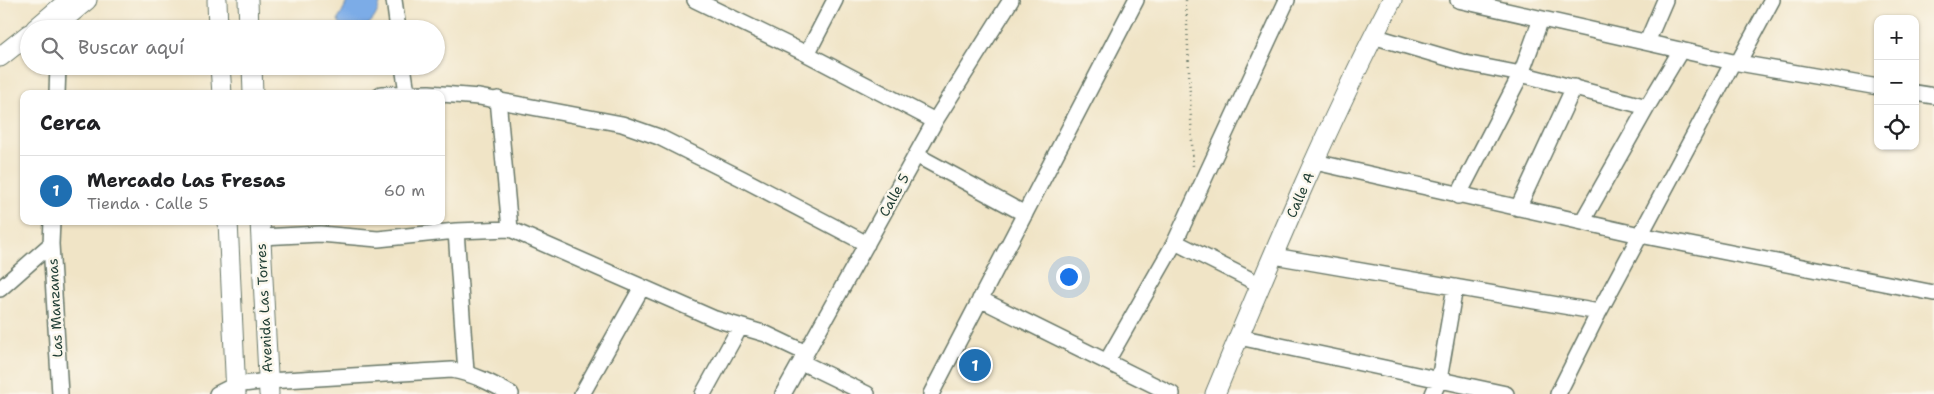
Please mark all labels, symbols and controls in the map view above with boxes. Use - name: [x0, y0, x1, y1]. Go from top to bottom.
- map controls: [1874, 15, 1919, 150]
- button: +: [1874, 15, 1919, 60]
- search box: [20, 20, 445, 75]
- icon: search: [38, 34, 66, 62]
- text: Buscar aquí: [78, 35, 184, 60]
- button: −: [1874, 60, 1919, 105]
- button: locate: [1874, 105, 1919, 150]
- text: Cerca: [40, 109, 101, 137]
- text: Mercado Las Fresas: [87, 168, 286, 193]
- street label: Calle A: [1282, 169, 1318, 221]
- street label: Calle 5: [875, 170, 913, 220]
- text: 1: [52, 180, 60, 201]
- text: 60 m: [384, 180, 425, 201]
- text: Tienda · Calle 5: [87, 193, 208, 214]
- street label: Avenida Las Torres: [252, 243, 276, 373]
- street label: Las Manzanas: [43, 258, 67, 358]
- your location: [1056, 264, 1082, 290]
- pin: 1: [959, 346, 991, 384]

